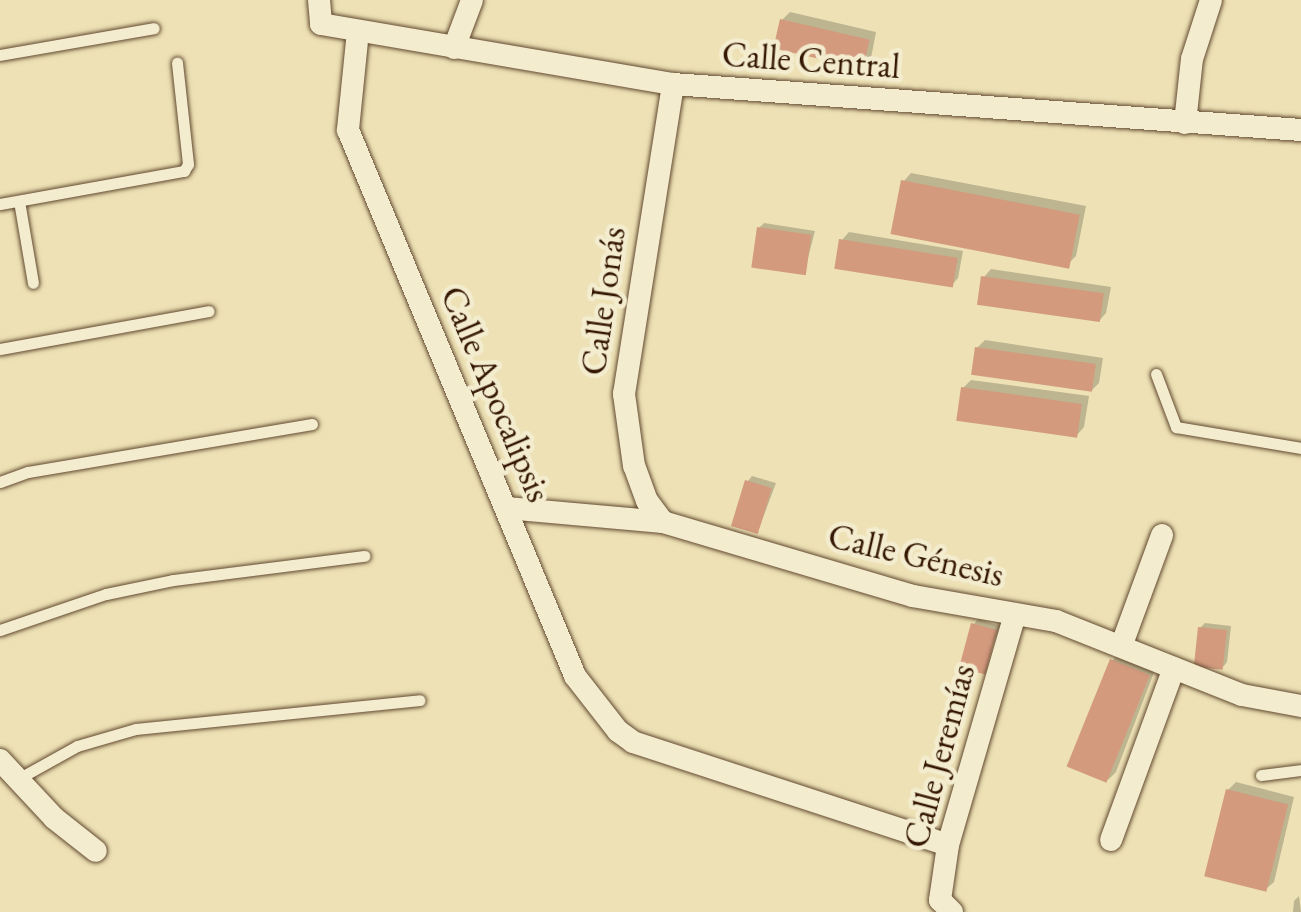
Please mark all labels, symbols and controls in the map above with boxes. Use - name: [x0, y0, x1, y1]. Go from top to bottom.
- street label: Calle Central: [721, 33, 901, 87]
- street label: Calle Jonás: [572, 224, 634, 378]
- street label: Calle Apocalipsis: [432, 280, 560, 508]
- street label: Calle Génesis: [824, 514, 1008, 596]
- street label: Calle Jeremías: [894, 660, 984, 852]

